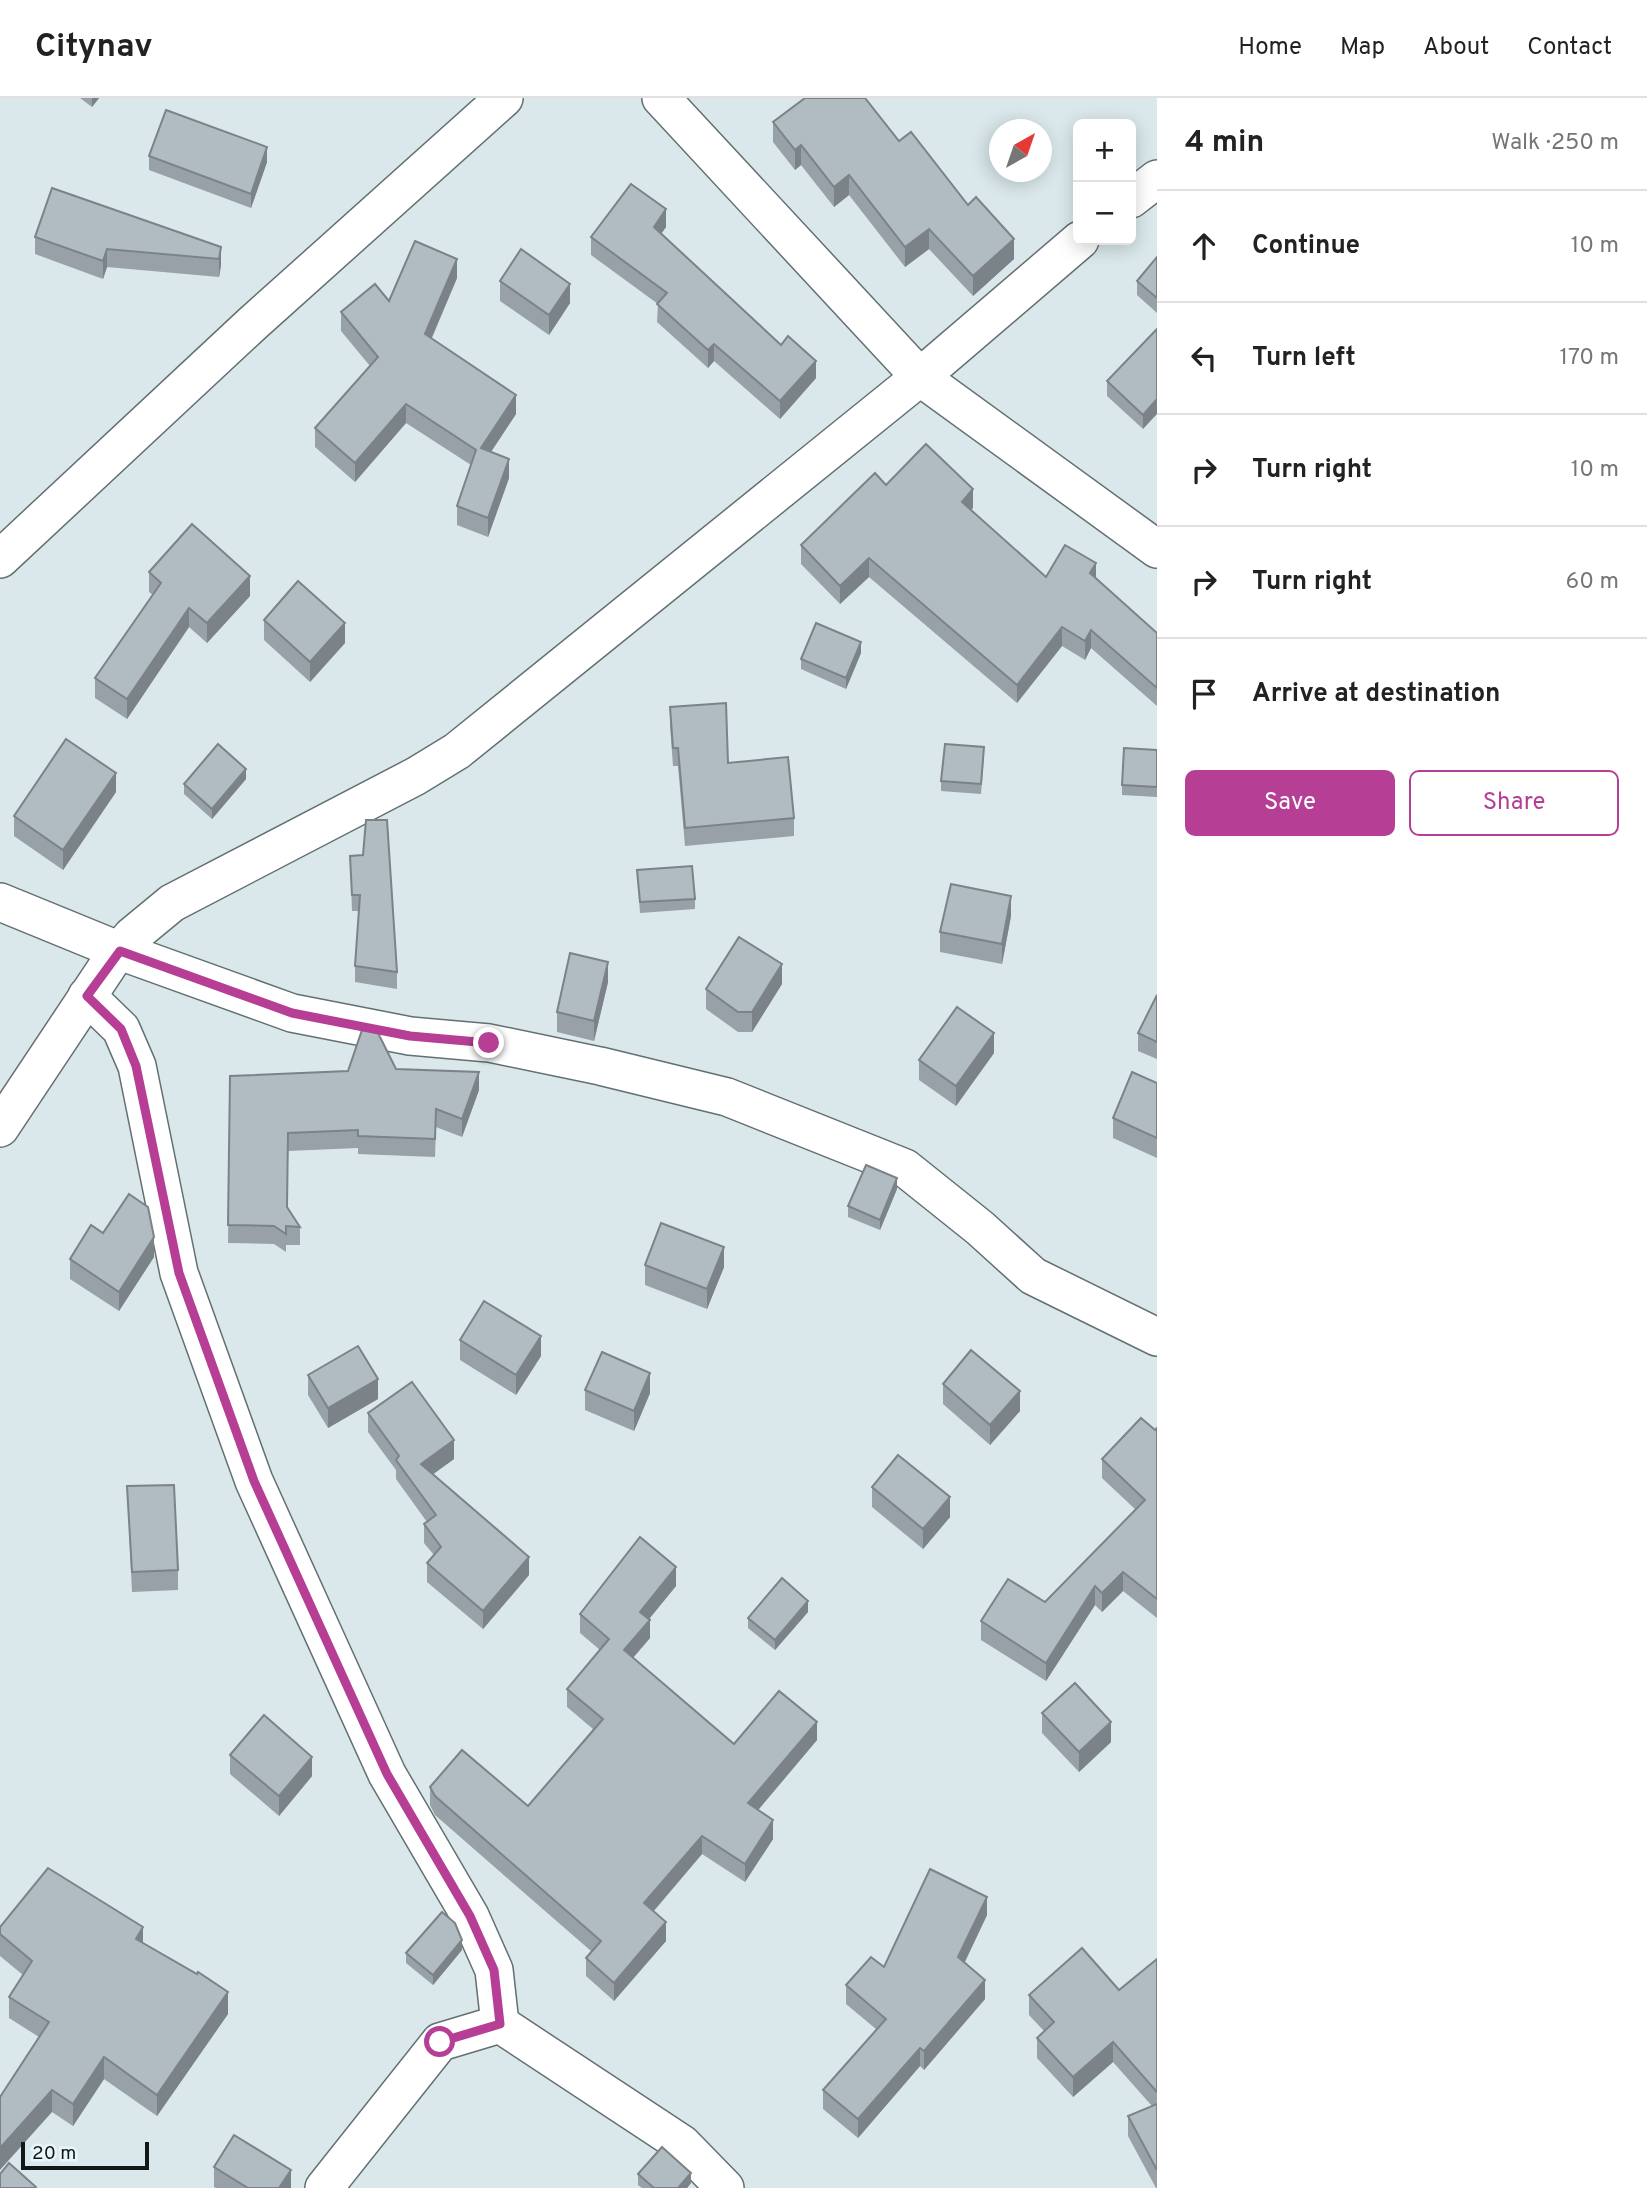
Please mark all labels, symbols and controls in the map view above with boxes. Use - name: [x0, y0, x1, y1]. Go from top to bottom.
- text: Citynav: [35, 27, 153, 69]
- text: Home: [1238, 33, 1302, 63]
- text: Map: [1340, 33, 1385, 63]
- text: About: [1423, 33, 1489, 63]
- text: Contact: [1527, 33, 1612, 63]
- north arrow: [989, 119, 1052, 182]
- map controls: [1073, 119, 1136, 245]
- button: +: [1073, 119, 1136, 182]
- text: 4 min: [1185, 125, 1264, 162]
- text: Walk · 250 m: [1491, 129, 1619, 158]
- button: −: [1073, 182, 1136, 245]
- icon: ahead: [1185, 227, 1223, 265]
- text: Continue: [1252, 230, 1360, 263]
- text: 10 m: [1571, 232, 1619, 261]
- icon: left: [1185, 339, 1223, 377]
- text: Turn left: [1252, 342, 1356, 375]
- text: 170 m: [1560, 344, 1619, 373]
- icon: right: [1185, 451, 1223, 489]
- text: Turn right: [1252, 454, 1372, 487]
- text: 10 m: [1571, 456, 1619, 485]
- icon: right: [1185, 563, 1223, 601]
- text: Turn right: [1252, 566, 1372, 599]
- text: 60 m: [1566, 568, 1619, 597]
- icon: arrive: [1185, 675, 1223, 713]
- text: Arrive at destination: [1252, 678, 1500, 711]
- button: Save: [1185, 770, 1395, 836]
- button: Share: [1409, 770, 1619, 836]
- route end: [473, 1027, 504, 1058]
- route start: [424, 2026, 455, 2057]
- scale bar: [21, 2139, 149, 2171]
- text: 20 m: [32, 2142, 76, 2166]

